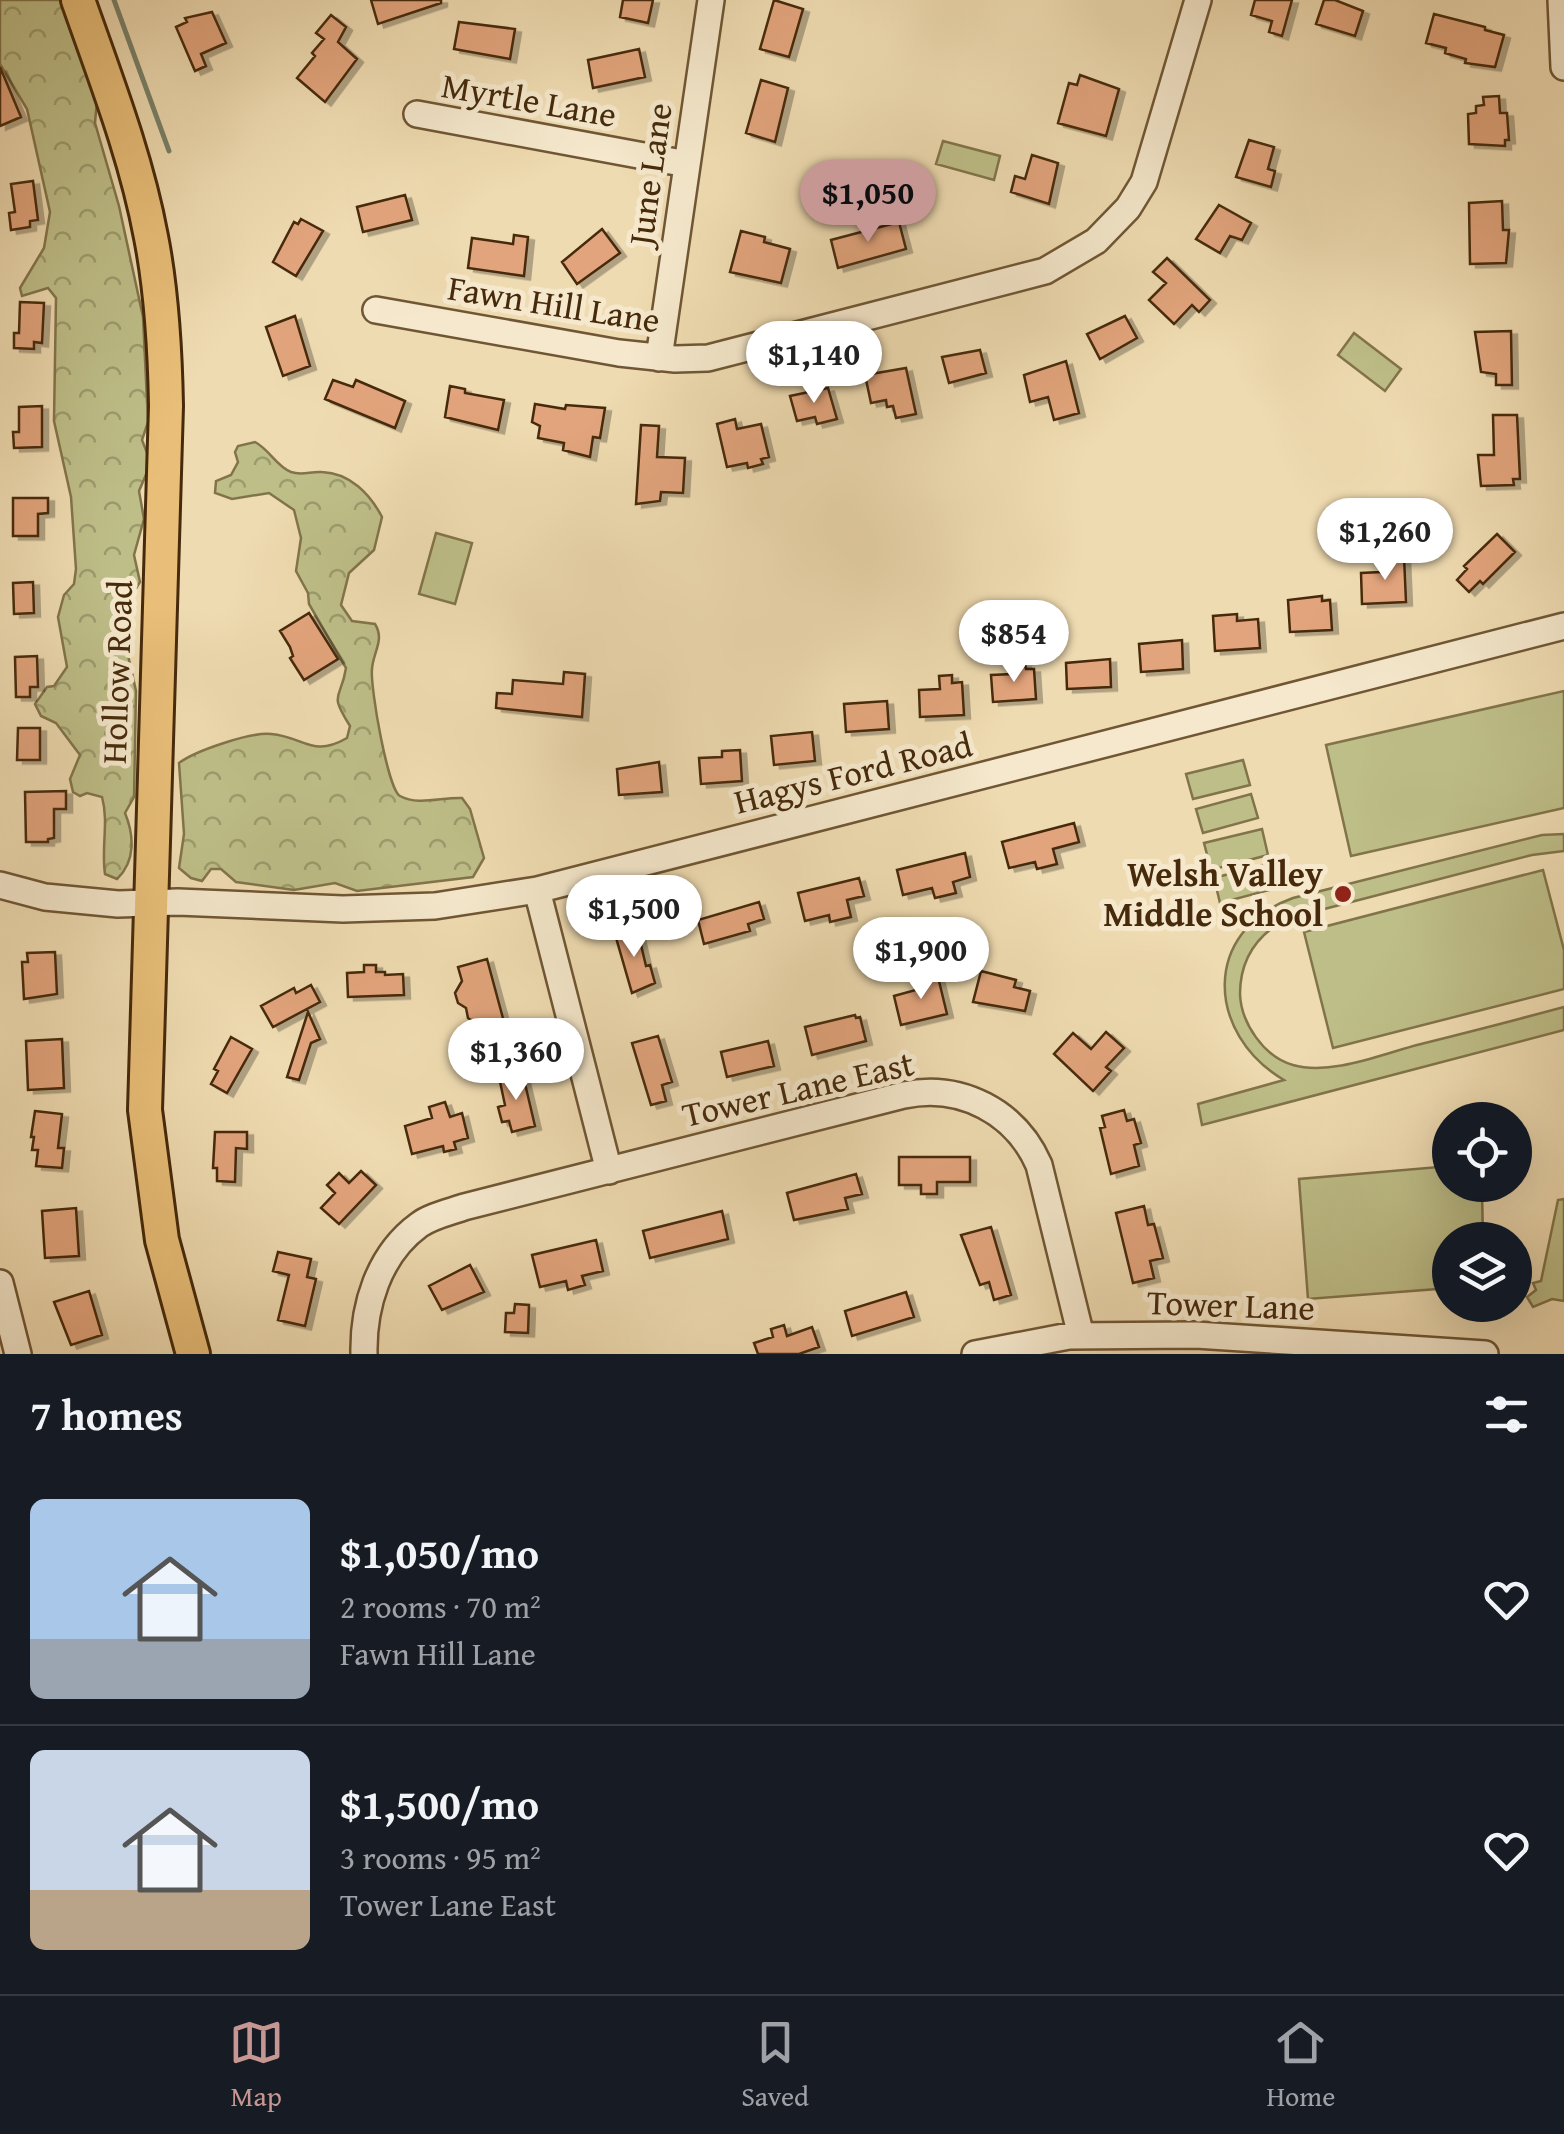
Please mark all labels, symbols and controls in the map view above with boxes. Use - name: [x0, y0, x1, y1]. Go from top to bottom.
- street label: Myrtle Lane: [438, 59, 620, 140]
- street label: June Lane: [614, 99, 685, 252]
- pin: $1,050: [787, 160, 949, 245]
- text: $1,050: [822, 169, 914, 216]
- street label: Fawn Hill Lane: [444, 262, 664, 345]
- pin: $1,140: [733, 321, 895, 406]
- text: $1,140: [768, 330, 860, 377]
- pin: $1,260: [1304, 498, 1466, 583]
- text: $1,260: [1339, 507, 1431, 554]
- street label: Hollow Road: [88, 579, 145, 765]
- pin: $854: [955, 600, 1073, 685]
- text: $854: [981, 609, 1047, 656]
- street label: Hagys Ford Road: [729, 718, 977, 827]
- place label: Welsh Valley Middle School: [1103, 848, 1323, 939]
- pin: $1,500: [553, 875, 715, 960]
- marker: Welsh Valley Middle School: [1332, 883, 1354, 905]
- text: $1,500: [588, 884, 680, 931]
- pin: $1,900: [840, 917, 1002, 1002]
- text: $1,900: [875, 926, 967, 973]
- pin: $1,360: [435, 1018, 597, 1103]
- text: $1,360: [470, 1027, 562, 1074]
- street label: Tower Lane East: [677, 1037, 919, 1140]
- map controls: [1432, 1102, 1532, 1322]
- button: locate: [1432, 1102, 1532, 1202]
- button: layers: [1432, 1222, 1532, 1322]
- street label: Tower Lane: [1146, 1276, 1316, 1333]
- text: 7 homes: [30, 1384, 183, 1445]
- icon: filters: [1479, 1387, 1534, 1442]
- text: $1,050/mo: [340, 1522, 539, 1583]
- icon: home: [110, 1539, 230, 1659]
- icon: heart: [1479, 1572, 1534, 1627]
- text: 2 rooms · 70 m²: [340, 1583, 541, 1630]
- text: Fawn Hill Lane: [340, 1630, 536, 1677]
- text: $1,500/mo: [340, 1773, 539, 1834]
- icon: home: [110, 1790, 230, 1910]
- icon: heart: [1479, 1823, 1534, 1878]
- text: 3 rooms · 95 m²: [340, 1834, 541, 1881]
- text: Tower Lane East: [340, 1881, 556, 1928]
- tab: Map: [229, 2015, 284, 2116]
- tab: Saved: [741, 2015, 809, 2116]
- tab: Home: [1266, 2015, 1335, 2116]

